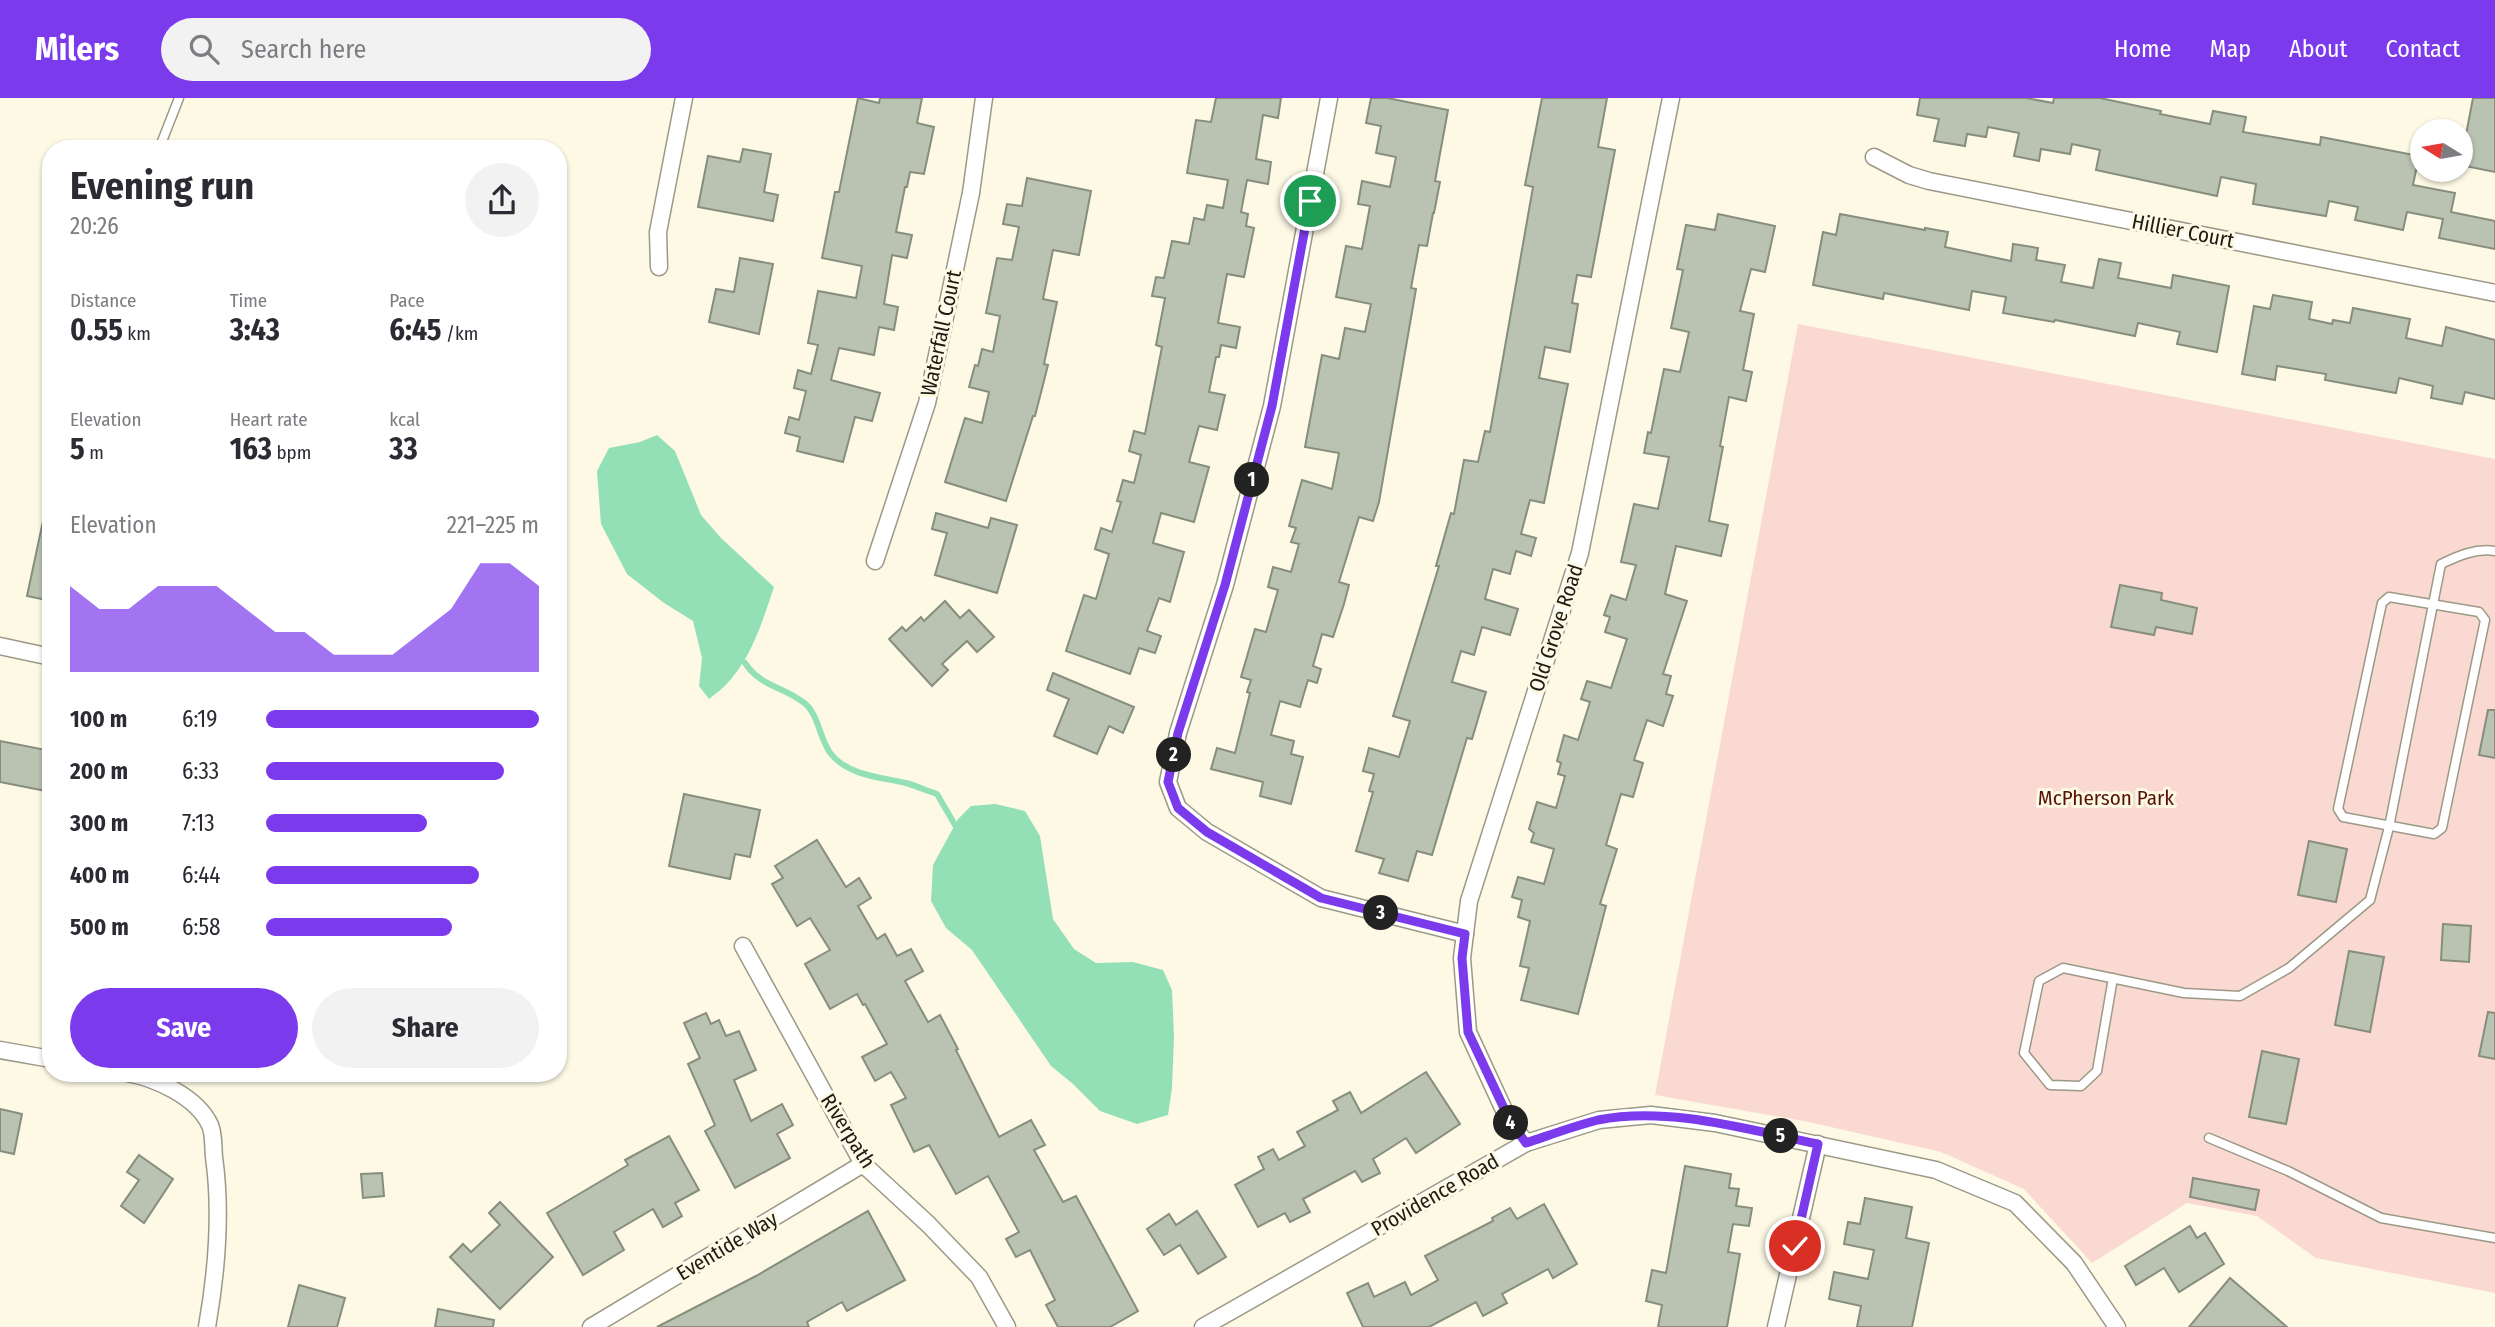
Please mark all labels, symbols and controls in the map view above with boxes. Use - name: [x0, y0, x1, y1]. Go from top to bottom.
- search box: [161, 18, 651, 81]
- text: Milers: [35, 29, 119, 69]
- icon: search: [185, 30, 223, 68]
- text: Search here: [241, 34, 366, 65]
- text: Home: [2114, 35, 2171, 63]
- text: Map: [2209, 35, 2251, 63]
- text: About: [2289, 35, 2347, 63]
- text: Contact: [2385, 35, 2460, 63]
- north arrow: [2410, 119, 2473, 182]
- map controls: [2410, 119, 2473, 182]
- text: Evening run: [70, 163, 254, 209]
- button: share: [465, 163, 539, 237]
- pin: [1280, 171, 1340, 231]
- icon: arrive: [1291, 182, 1329, 220]
- street label: Hillier Court: [2130, 208, 2236, 254]
- text: 20:26: [70, 212, 119, 240]
- street label: Waterfall Court: [915, 267, 967, 398]
- text: Distance: [70, 289, 137, 312]
- text: Time: [230, 289, 267, 312]
- text: Pace: [389, 289, 425, 312]
- text: 0.55: [70, 312, 123, 348]
- text: 3:43: [230, 312, 280, 348]
- text: 6:45: [389, 312, 442, 348]
- text: km: [123, 322, 151, 345]
- text: /km: [442, 322, 478, 345]
- text: Elevation: [70, 408, 142, 431]
- text: Heart rate: [230, 408, 308, 431]
- text: kcal: [389, 408, 420, 431]
- text: 5: [70, 431, 85, 467]
- text: 163: [230, 431, 272, 467]
- text: 33: [389, 431, 418, 467]
- text: m: [85, 441, 104, 464]
- text: bpm: [272, 441, 311, 464]
- pin: 1: [1234, 462, 1270, 498]
- text: 1: [1247, 468, 1256, 491]
- text: Elevation: [70, 511, 157, 539]
- text: 221–225 m: [447, 511, 539, 539]
- street label: Old Grove Road: [1523, 561, 1589, 695]
- text: 100 m: [70, 705, 127, 733]
- text: 6:19: [182, 705, 218, 733]
- pin: 2: [1156, 738, 1192, 772]
- text: 2: [1169, 743, 1178, 766]
- text: 200 m: [70, 757, 128, 785]
- text: 6:33: [182, 757, 219, 785]
- park label: McPherson Park: [2038, 785, 2174, 811]
- text: 300 m: [70, 809, 128, 837]
- text: 7:13: [182, 809, 215, 837]
- text: 400 m: [70, 861, 129, 889]
- text: 6:44: [182, 861, 220, 889]
- pin: 3: [1364, 896, 1398, 930]
- text: 3: [1376, 901, 1385, 924]
- text: 500 m: [70, 913, 129, 941]
- text: 6:58: [182, 913, 220, 941]
- button: Save: [70, 988, 298, 1068]
- button: Share: [312, 988, 539, 1068]
- street label: Riverpath: [815, 1089, 881, 1173]
- pin: 4: [1494, 1105, 1528, 1140]
- text: 4: [1506, 1111, 1515, 1134]
- pin: 5: [1764, 1118, 1798, 1154]
- text: 5: [1776, 1124, 1785, 1147]
- street label: Providence Road: [1367, 1148, 1503, 1242]
- street label: Eventide Way: [672, 1205, 783, 1286]
- pin: [1765, 1216, 1825, 1276]
- icon: check: [1776, 1227, 1814, 1265]

